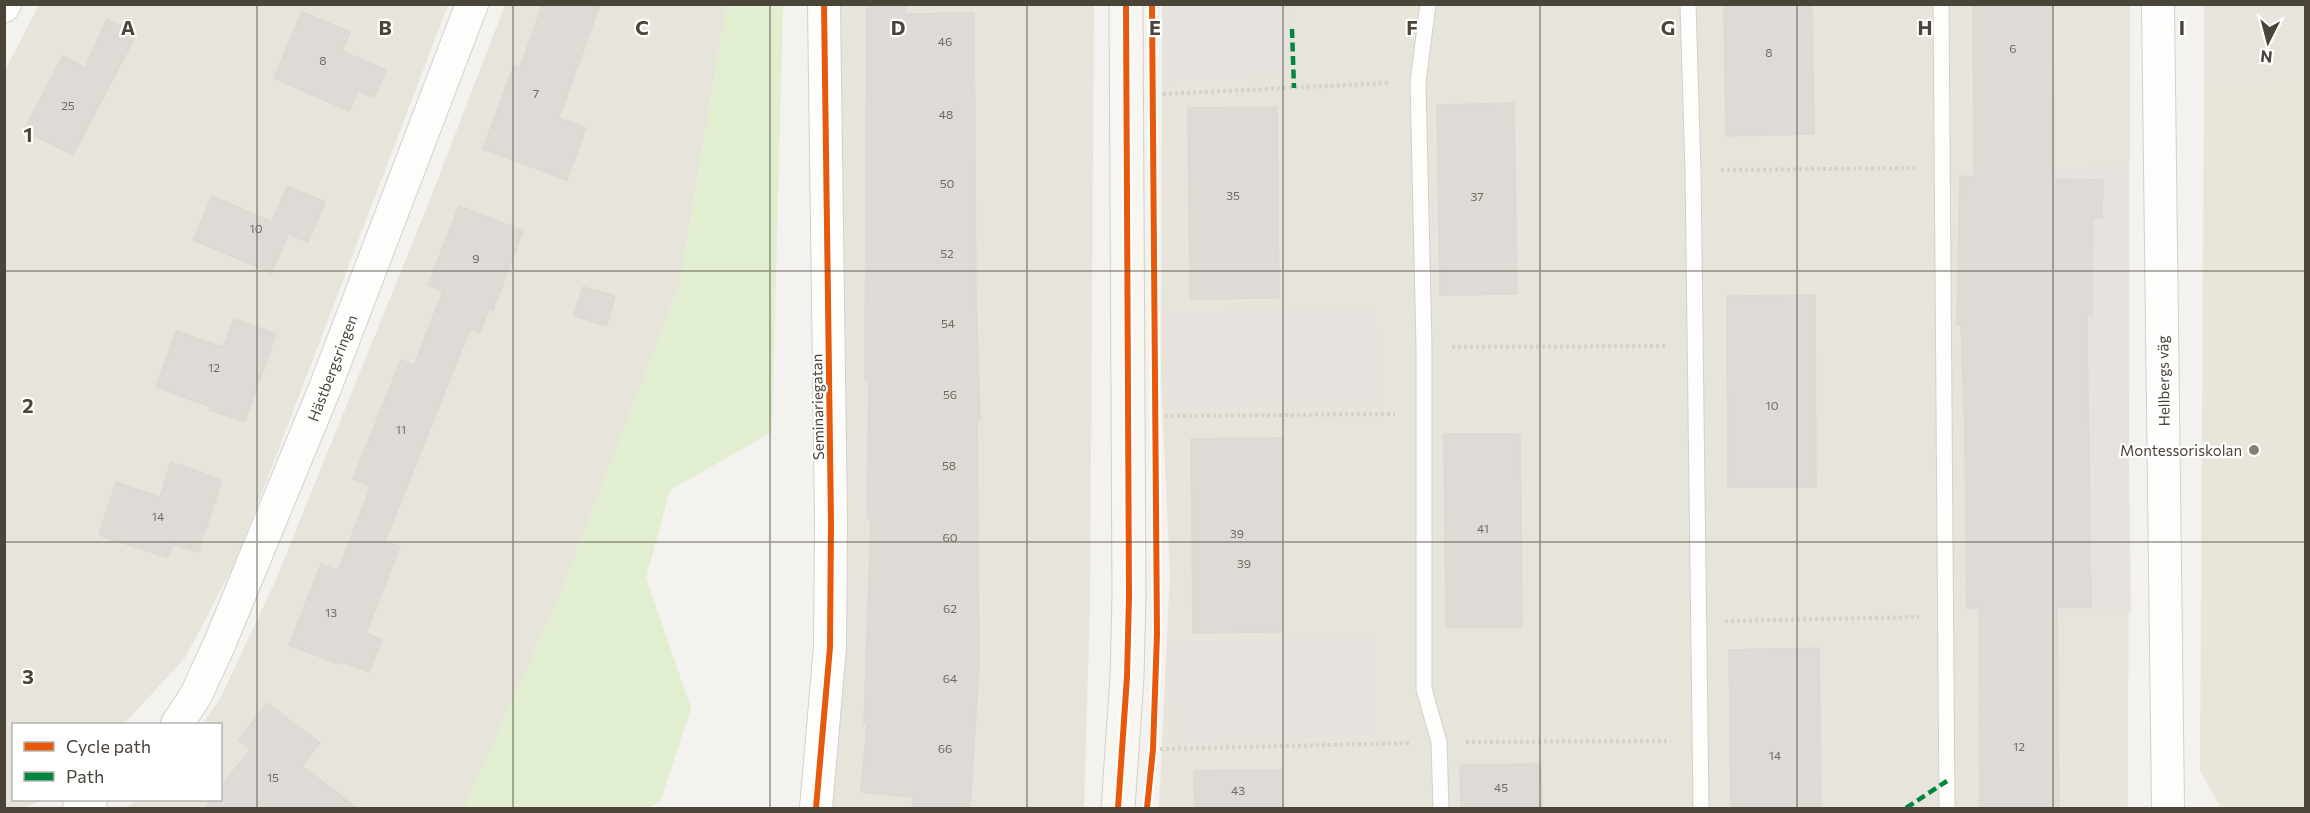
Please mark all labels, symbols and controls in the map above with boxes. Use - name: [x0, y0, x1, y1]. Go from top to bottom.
- north arrow: [2238, 12, 2298, 72]
- text: A: [121, 15, 135, 39]
- text: B: [378, 15, 392, 39]
- text: C: [635, 15, 649, 39]
- text: D: [891, 15, 905, 39]
- text: E: [1149, 15, 1161, 39]
- text: F: [1406, 15, 1418, 39]
- text: G: [1661, 15, 1675, 39]
- text: H: [1918, 15, 1933, 39]
- text: I: [2179, 15, 2185, 39]
- house number: 46: [938, 34, 952, 48]
- house number: 6: [2009, 41, 2017, 55]
- house number: 8: [1765, 45, 1773, 59]
- text: N: [2259, 47, 2273, 67]
- house number: 8: [319, 53, 327, 67]
- house number: 7: [533, 86, 539, 100]
- house number: 25: [61, 98, 75, 112]
- house number: 48: [939, 107, 953, 121]
- text: 1: [23, 122, 33, 146]
- house number: 50: [940, 176, 955, 190]
- house number: 35: [1226, 188, 1240, 202]
- house number: 37: [1470, 189, 1484, 203]
- house number: 10: [250, 221, 263, 235]
- house number: 52: [940, 246, 954, 260]
- house number: 9: [472, 251, 480, 265]
- street label: Hästbergsringen: [303, 312, 361, 424]
- house number: 54: [941, 316, 955, 330]
- street label: Hellbergs väg: [2153, 335, 2173, 427]
- street label: Seminariegatan: [807, 354, 827, 460]
- house number: 12: [208, 360, 220, 374]
- house number: 56: [943, 387, 957, 401]
- text: 2: [22, 393, 34, 417]
- house number: 10: [1766, 398, 1779, 412]
- house number: 11: [396, 422, 406, 436]
- place label: Montessoriskolan: [2120, 441, 2242, 459]
- marker: Montessoriskolan: [2247, 443, 2261, 457]
- house number: 58: [942, 458, 956, 472]
- house number: 14: [152, 509, 164, 523]
- house number: 41: [1477, 521, 1489, 535]
- house number: 39: [1230, 526, 1244, 540]
- house number: 60: [942, 530, 958, 544]
- house number: 39: [1237, 556, 1251, 570]
- house number: 62: [943, 601, 957, 615]
- house number: 13: [325, 605, 337, 619]
- text: 3: [22, 664, 34, 688]
- house number: 64: [943, 671, 957, 685]
- legend: [12, 723, 222, 801]
- text: Cycle path: [66, 735, 151, 757]
- house number: 12: [2013, 739, 2025, 753]
- house number: 66: [938, 741, 952, 755]
- house number: 14: [1769, 748, 1781, 762]
- text: Path: [66, 765, 104, 787]
- house number: 15: [267, 770, 279, 784]
- house number: 45: [1494, 780, 1508, 794]
- house number: 43: [1231, 783, 1245, 797]

